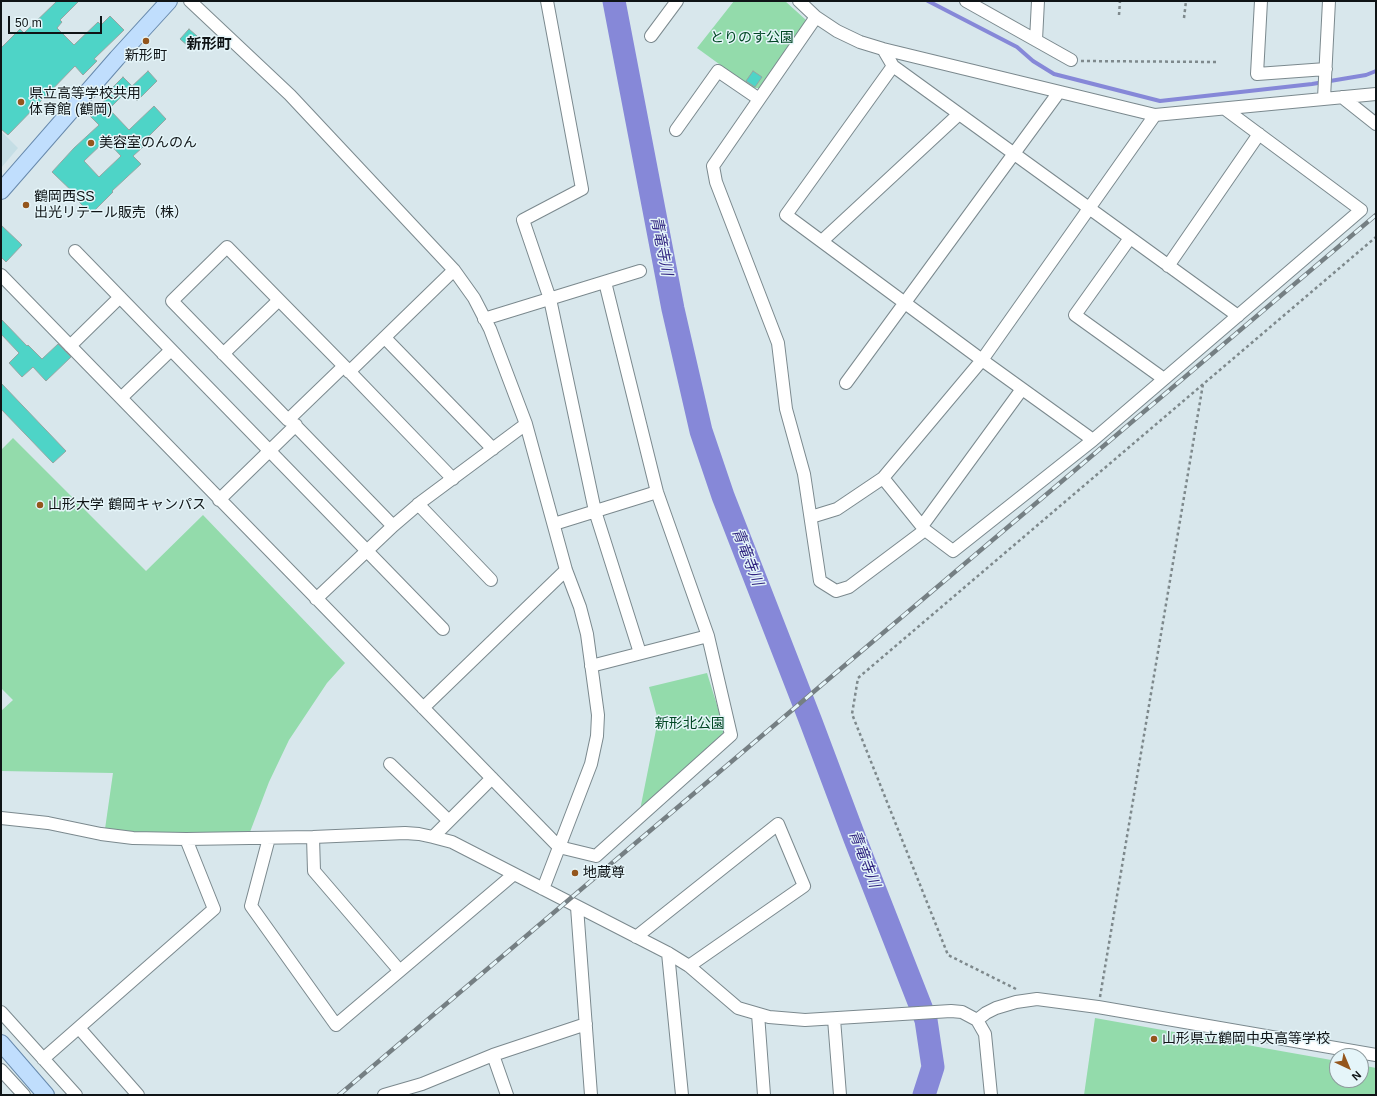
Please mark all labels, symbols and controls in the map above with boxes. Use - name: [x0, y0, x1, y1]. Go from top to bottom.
- scale bar: [10, 8, 104, 34]
- text: 50 m: [15, 16, 42, 30]
- park label: とりのす公園: [710, 30, 794, 46]
- marker: 新形町: [141, 36, 151, 46]
- district label: 新形町: [187, 36, 231, 54]
- place label: 新形町: [125, 48, 167, 64]
- place label: 県立高等学校共用 体育館 (鶴岡): [29, 86, 141, 118]
- marker: 県立高等学校共用 体育館 (鶴岡): [16, 97, 26, 107]
- place label: 美容室のんのん: [99, 135, 197, 151]
- marker: 美容室のんのん: [86, 138, 96, 148]
- place label: 鶴岡西SS 出光リテール販売（株）: [34, 189, 188, 222]
- marker: 鶴岡西SS 出光リテール販売（株）: [21, 200, 31, 210]
- water label: 青竜寺川: [646, 215, 676, 277]
- place label: 山形大学 鶴岡キャンパス: [48, 497, 206, 513]
- marker: 山形大学 鶴岡キャンパス: [35, 500, 45, 510]
- water label: 青竜寺川: [728, 526, 766, 588]
- park label: 新形北公園: [655, 716, 725, 732]
- water label: 青竜寺川: [845, 828, 883, 890]
- place label: 地蔵尊: [583, 865, 625, 881]
- marker: 地蔵尊: [570, 868, 580, 878]
- place label: 山形県立鶴岡中央高等学校: [1162, 1031, 1330, 1047]
- marker: 山形県立鶴岡中央高等学校: [1149, 1034, 1159, 1044]
- north arrow: [1329, 1048, 1369, 1088]
- text: N: [1350, 1069, 1364, 1083]

